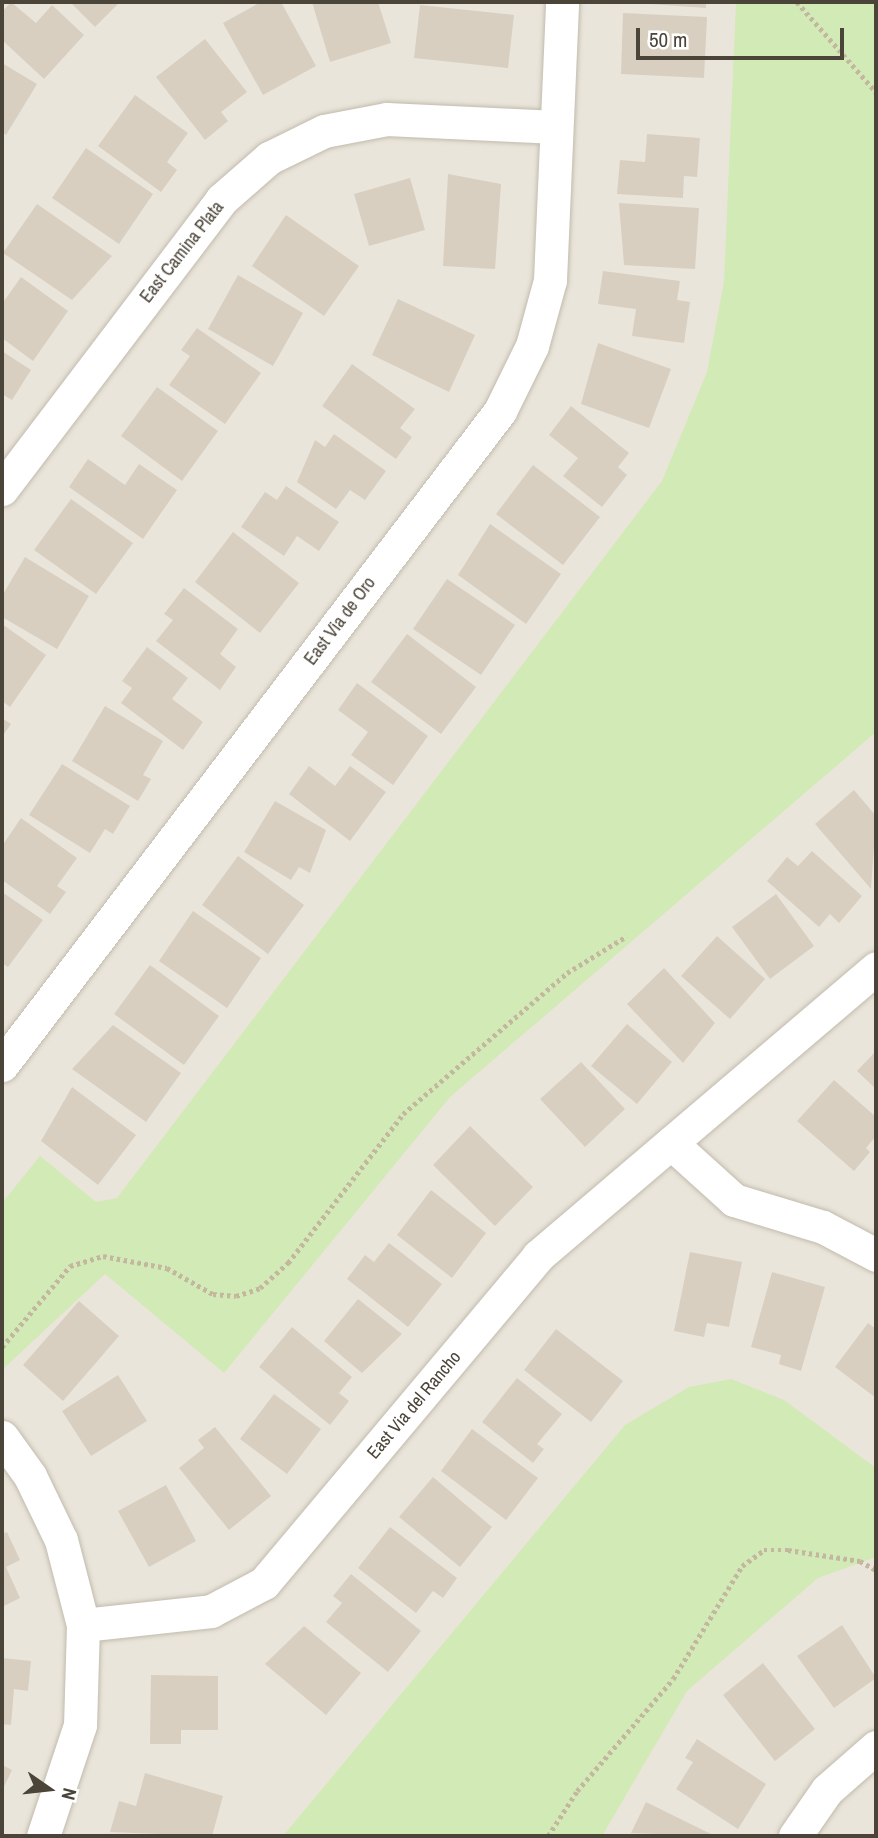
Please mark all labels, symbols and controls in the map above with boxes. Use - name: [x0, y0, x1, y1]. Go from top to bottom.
- scale bar: [640, 14, 848, 58]
- text: 50 m: [649, 25, 687, 54]
- street label: East Camina Plata: [136, 197, 228, 307]
- street label: East Via de Oro: [300, 573, 380, 669]
- street label: East Via del Rancho: [363, 1347, 465, 1463]
- north arrow: [14, 1754, 84, 1824]
- text: N: [55, 1785, 83, 1803]

